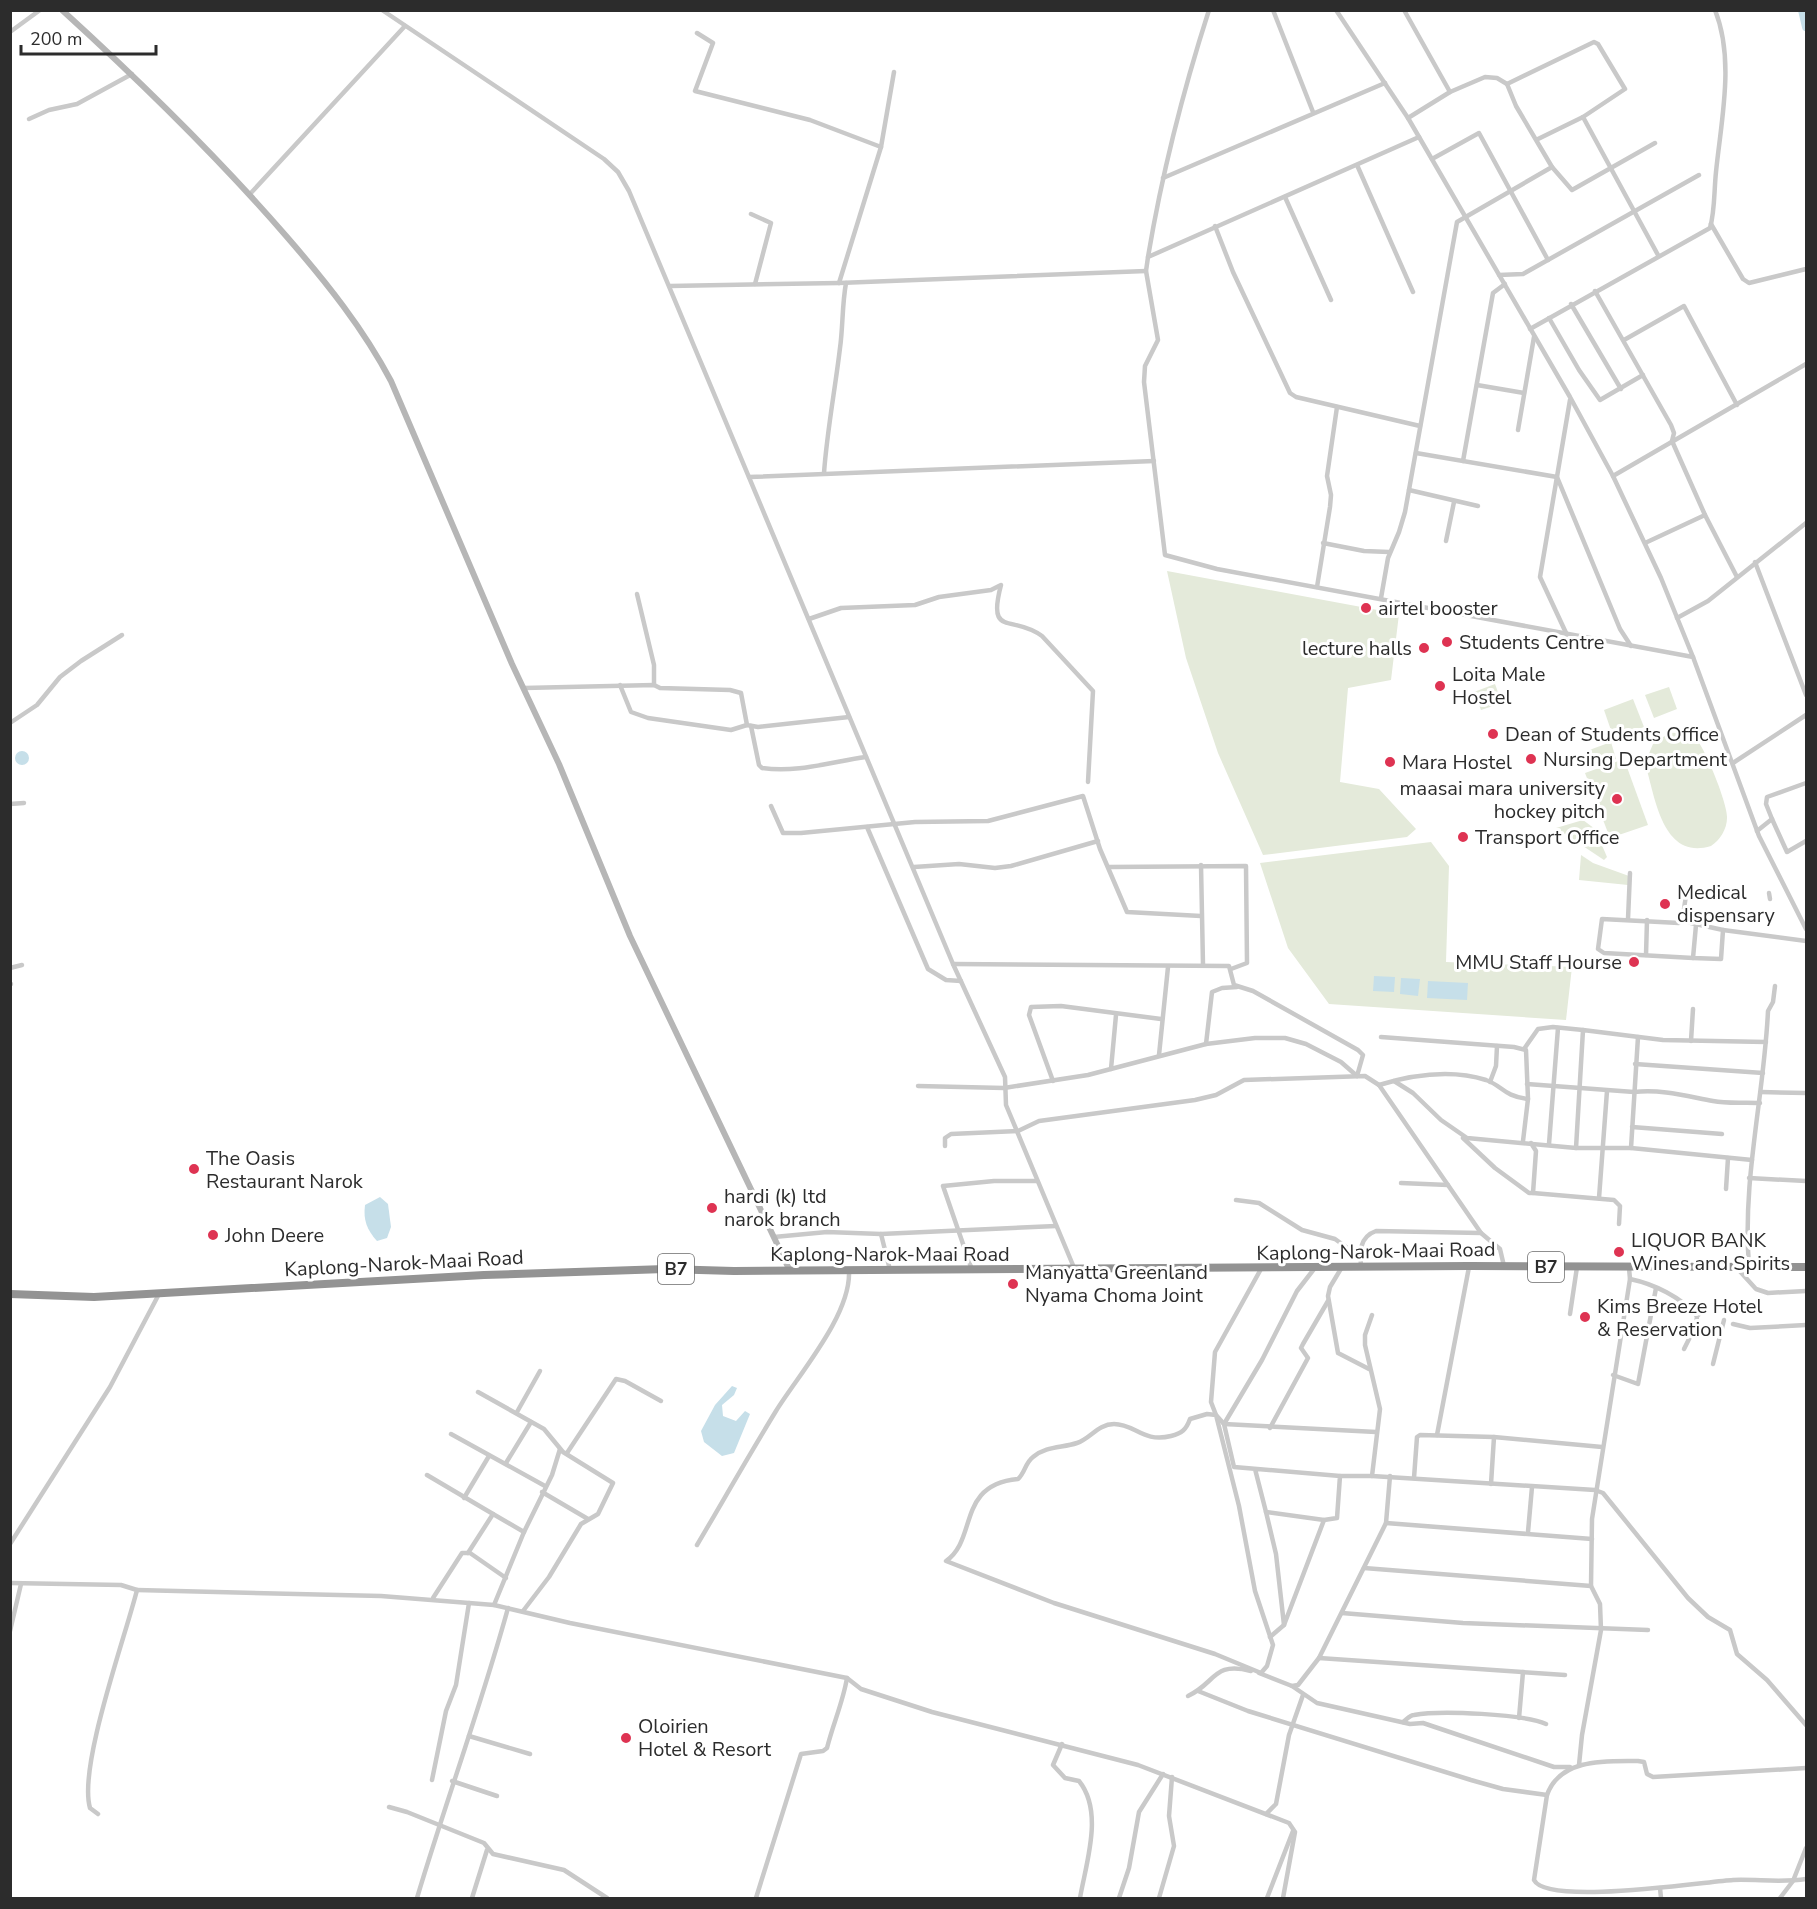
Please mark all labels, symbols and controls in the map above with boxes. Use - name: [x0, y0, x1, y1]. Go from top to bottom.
- scale bar: [21, 18, 156, 56]
- text: 200 m: [30, 27, 82, 51]
- place label: airtel booster: [1378, 595, 1498, 622]
- marker: airtel booster: [1359, 601, 1373, 615]
- place label: Students Centre: [1459, 629, 1604, 656]
- place label: lecture halls: [1302, 635, 1412, 662]
- marker: Students Centre: [1440, 635, 1454, 649]
- marker: lecture halls: [1417, 641, 1431, 655]
- place label: Loita Male Hostel: [1452, 661, 1545, 711]
- marker: Loita Male Hostel: [1433, 679, 1447, 693]
- place label: Dean of Students Office: [1505, 721, 1719, 748]
- marker: Dean of Students Office: [1486, 727, 1500, 741]
- place label: Nursing Department: [1543, 746, 1728, 773]
- place label: Mara Hostel: [1402, 749, 1512, 776]
- marker: Nursing Department: [1524, 752, 1538, 766]
- marker: Mara Hostel: [1383, 755, 1397, 769]
- place label: maasai mara university hockey pitch: [1399, 775, 1606, 825]
- marker: maasai mara university hockey pitch: [1610, 792, 1624, 806]
- place label: Transport Office: [1475, 824, 1619, 851]
- marker: Transport Office: [1456, 830, 1470, 844]
- place label: Medical dispensary: [1677, 879, 1776, 929]
- marker: Medical dispensary: [1658, 897, 1672, 911]
- place label: MMU Staff Hourse: [1455, 949, 1622, 976]
- marker: MMU Staff Hourse: [1627, 955, 1641, 969]
- place label: The Oasis Restaurant Narok: [206, 1145, 364, 1195]
- marker: The Oasis Restaurant Narok: [187, 1162, 201, 1176]
- place label: hardi (k) ltd narok branch: [724, 1183, 841, 1233]
- marker: hardi (k) ltd narok branch: [705, 1201, 719, 1215]
- place label: John Deere: [224, 1222, 324, 1249]
- place label: LIQUOR BANK Wines and Spirits: [1631, 1227, 1790, 1277]
- marker: John Deere: [206, 1228, 220, 1242]
- street label: Kaplong-Narok-Maai Road: [1256, 1236, 1496, 1267]
- street label: Kaplong-Narok-Maai Road: [770, 1241, 1010, 1268]
- street label: Kaplong-Narok-Maai Road: [284, 1244, 524, 1283]
- marker: LIQUOR BANK Wines and Spirits: [1612, 1245, 1626, 1259]
- road number: B7: [1528, 1252, 1564, 1282]
- road number: B7: [658, 1254, 694, 1284]
- place label: Manyatta Greenland Nyama Choma Joint: [1025, 1259, 1208, 1309]
- marker: Manyatta Greenland Nyama Choma Joint: [1006, 1277, 1020, 1291]
- place label: Kims Breeze Hotel & Reservation: [1597, 1293, 1762, 1343]
- marker: Kims Breeze Hotel & Reservation: [1578, 1310, 1592, 1324]
- place label: Oloirien Hotel & Resort: [638, 1713, 772, 1763]
- marker: Oloirien Hotel & Resort: [619, 1731, 633, 1745]

